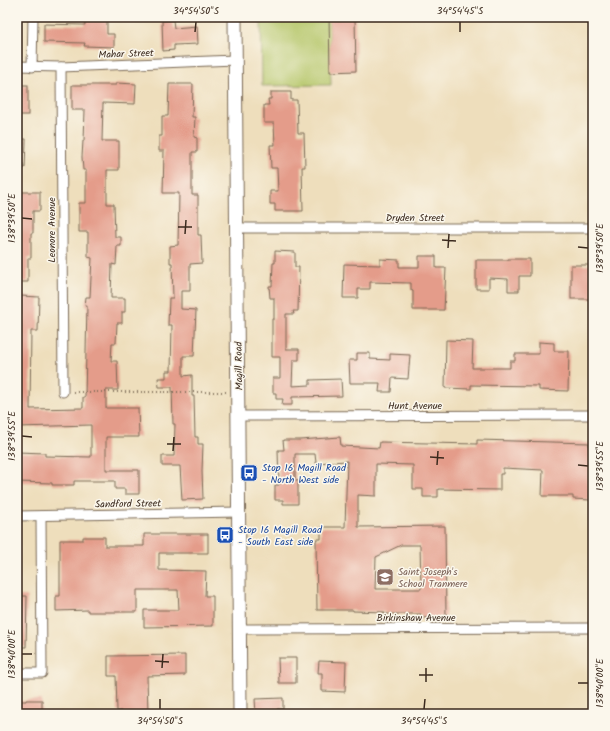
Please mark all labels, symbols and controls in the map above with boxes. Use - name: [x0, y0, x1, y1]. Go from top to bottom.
- text: 34°54'50"S: [173, 3, 220, 19]
- text: 34°54'45"S: [437, 3, 484, 19]
- street label: Mahar Street: [98, 45, 154, 63]
- text: 138°39'50"E: [4, 192, 20, 243]
- street label: Leonore Avenue: [44, 197, 60, 263]
- street label: Dryden Street: [386, 210, 444, 226]
- text: 138°39'50"E: [592, 222, 608, 273]
- street label: Magill Road: [231, 341, 247, 390]
- street label: Hunt Avenue: [388, 398, 443, 414]
- text: 138°39'55"E: [4, 410, 20, 461]
- text: 138°39'55"E: [592, 440, 608, 491]
- place label: Stop 16 Magill Road - North West side: [262, 460, 347, 488]
- bus stop icon: Stop 16 Magill Road - North West side: [239, 463, 259, 483]
- street label: Sandford Street: [95, 495, 161, 513]
- place label: Stop 16 Magill Road - South East side: [238, 522, 323, 550]
- bus stop icon: Stop 16 Magill Road - South East side: [215, 525, 235, 545]
- place label: Saint Joseph's School Tranmere: [398, 564, 468, 592]
- school or university icon: Saint Joseph's School Tranmere: [375, 567, 395, 587]
- street label: Birkinshaw Avenue: [377, 610, 456, 626]
- text: 138°40'00"E: [4, 628, 20, 679]
- text: 138°40'00"E: [592, 657, 608, 708]
- text: 34°54'50"S: [137, 713, 184, 729]
- text: 34°54'45"S: [401, 713, 448, 729]

